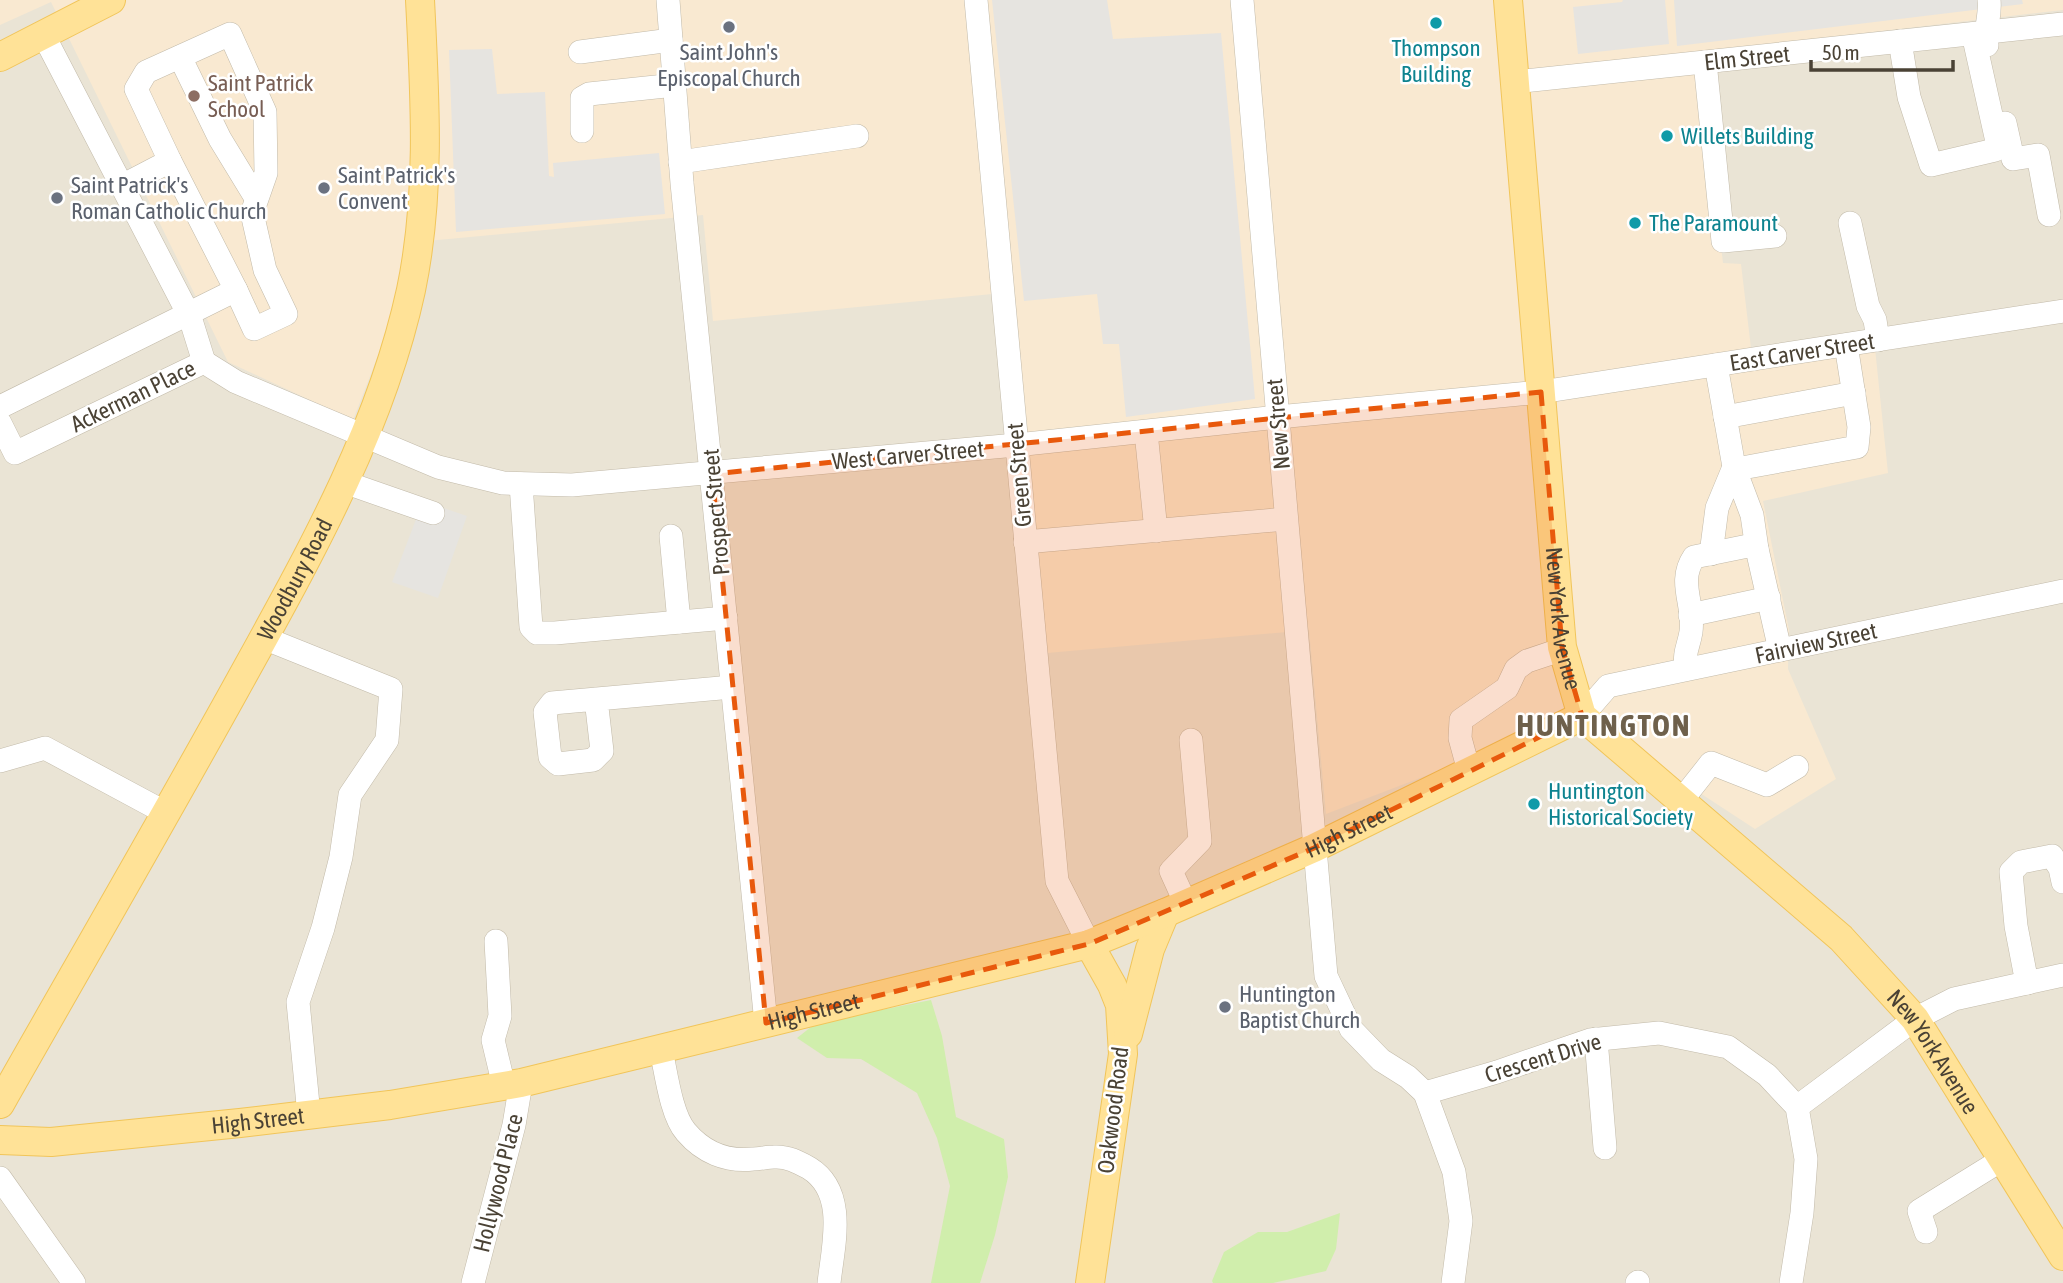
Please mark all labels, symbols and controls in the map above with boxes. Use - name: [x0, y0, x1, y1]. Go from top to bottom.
- marker: Thompson Building: [1428, 15, 1444, 31]
- marker: Saint John's Episcopal Church: [721, 19, 737, 35]
- scale bar: [1811, 28, 1953, 72]
- place label: Thompson Building: [1391, 35, 1481, 87]
- place label: Saint John's Episcopal Church: [657, 39, 801, 91]
- text: 50 m: [1822, 40, 1860, 64]
- street label: Elm Street: [1703, 41, 1791, 75]
- place label: Saint Patrick School: [208, 70, 313, 122]
- marker: Saint Patrick School: [186, 88, 202, 104]
- place label: Willets Building: [1681, 123, 1814, 149]
- marker: Willets Building: [1659, 128, 1675, 144]
- place label: Saint Patrick's Convent: [338, 162, 455, 214]
- place label: Saint Patrick's Roman Catholic Church: [71, 172, 267, 224]
- marker: Saint Patrick's Convent: [316, 180, 332, 196]
- marker: Saint Patrick's Roman Catholic Church: [49, 190, 65, 206]
- place label: The Paramount: [1649, 210, 1778, 236]
- marker: The Paramount: [1627, 215, 1643, 231]
- street label: East Carver Street: [1728, 328, 1876, 376]
- street label: Ackerman Place: [67, 355, 199, 437]
- street label: New Street: [1261, 377, 1295, 471]
- street label: Green Street: [1001, 422, 1037, 528]
- street label: West Carver Street: [831, 435, 985, 475]
- street label: Prospect Street: [698, 448, 734, 576]
- street label: Woodbury Road: [252, 514, 338, 645]
- street label: New York Avenue: [1541, 546, 1587, 693]
- street label: Fairview Street: [1753, 617, 1879, 669]
- district label: HUNTINGTON: [1516, 708, 1692, 742]
- place label: Huntington Historical Society: [1548, 778, 1693, 830]
- marker: Huntington Historical Society: [1526, 796, 1542, 812]
- street label: High Street: [1301, 799, 1396, 863]
- place label: Huntington Baptist Church: [1239, 981, 1360, 1033]
- street label: New York Avenue: [1882, 984, 1984, 1118]
- street label: High Street: [765, 988, 862, 1035]
- marker: Huntington Baptist Church: [1217, 999, 1233, 1015]
- street label: Crescent Drive: [1482, 1028, 1604, 1088]
- street label: Oakwood Road: [1092, 1045, 1134, 1175]
- street label: High Street: [210, 1102, 306, 1139]
- street label: Hollywood Place: [468, 1111, 528, 1255]

